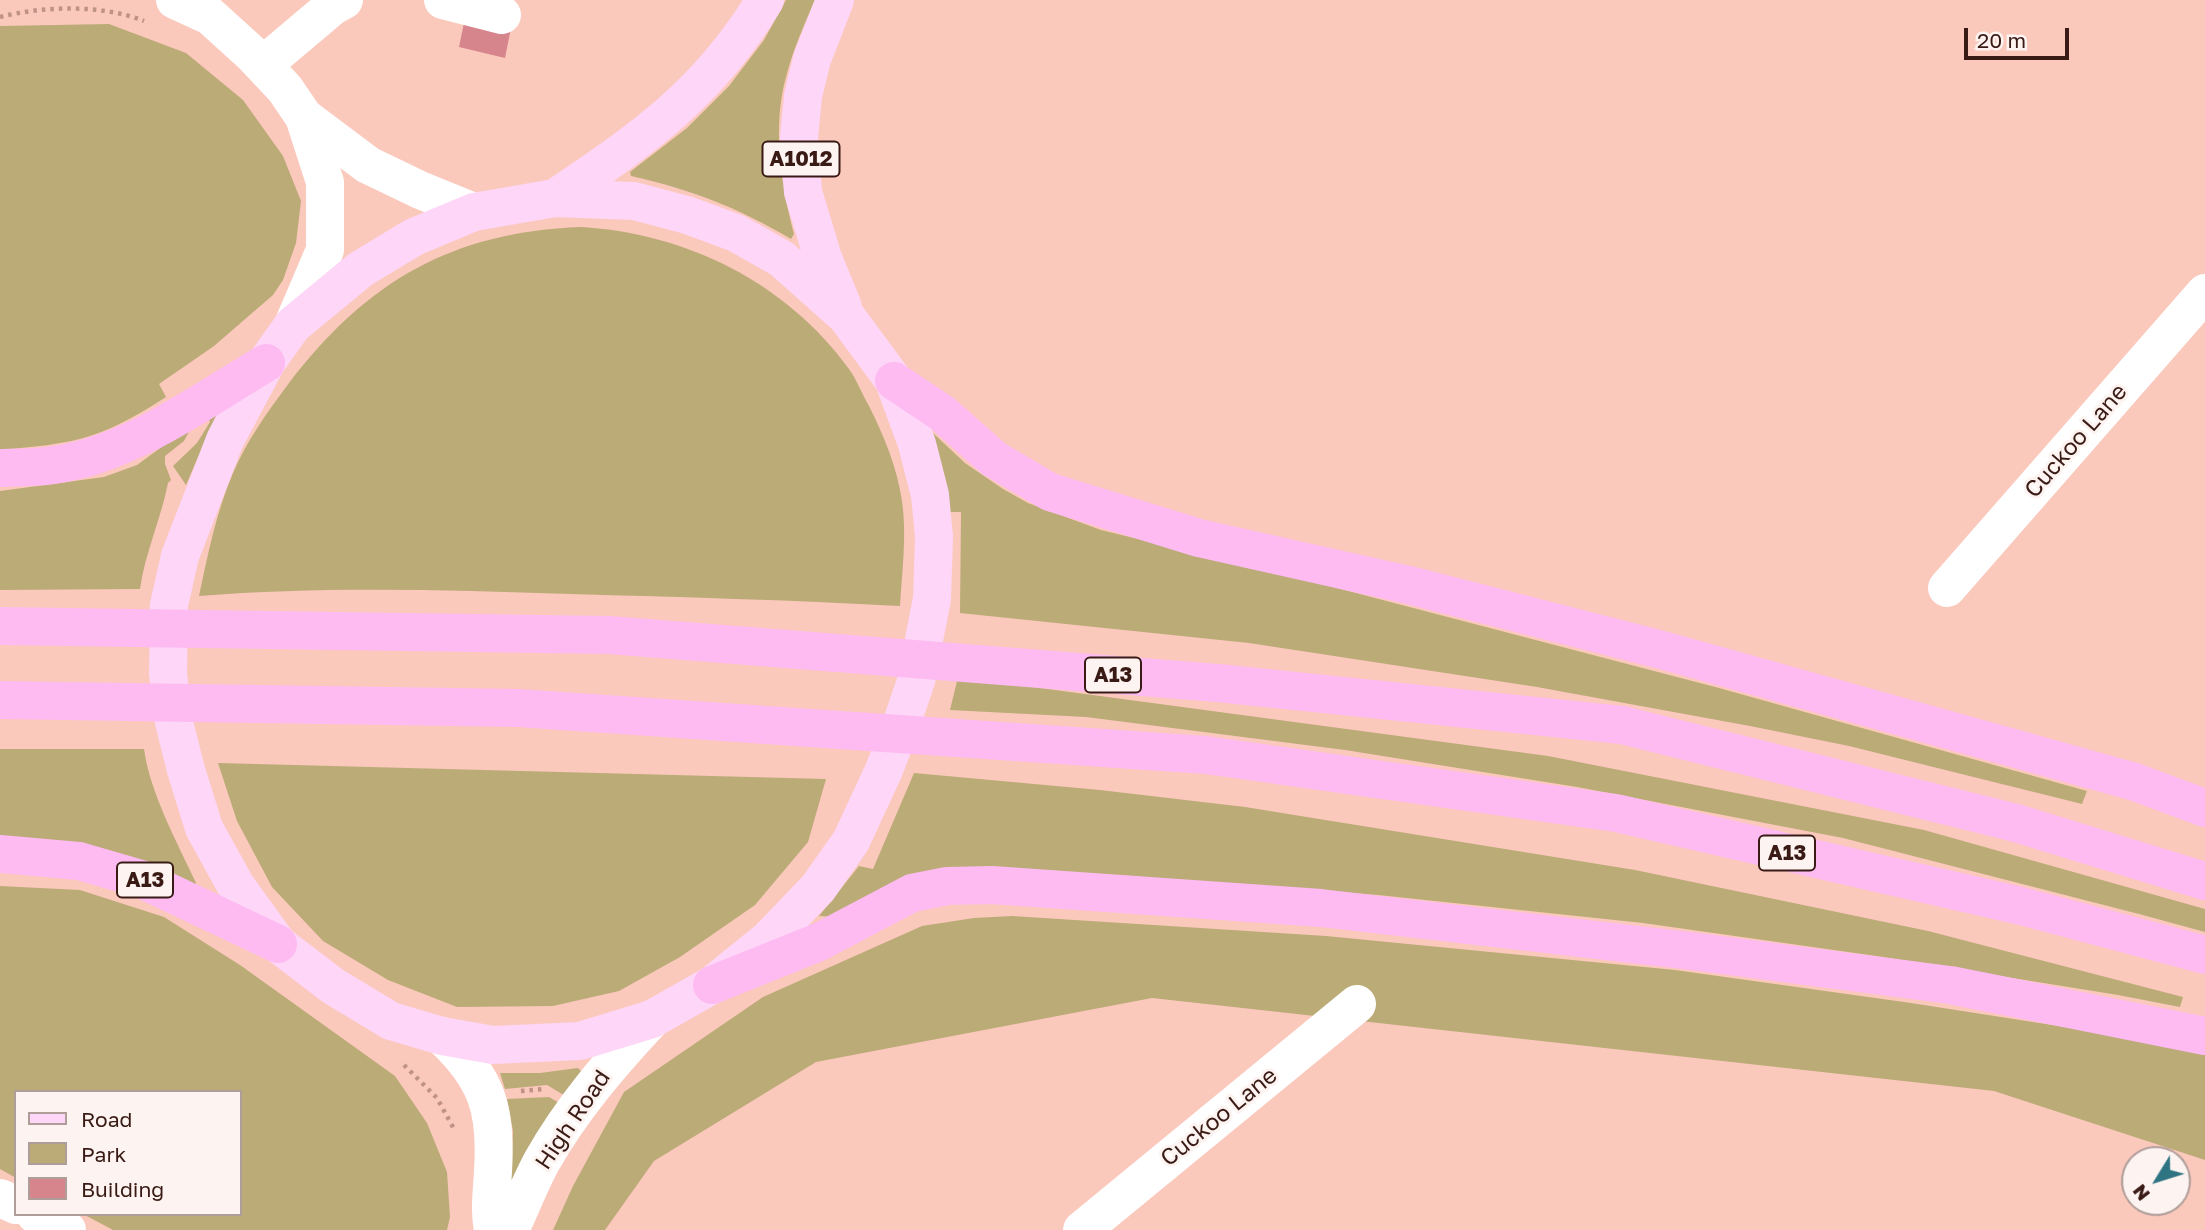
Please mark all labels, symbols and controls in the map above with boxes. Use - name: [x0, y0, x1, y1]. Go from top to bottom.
- scale bar: [1967, 14, 2072, 58]
- text: 20 m: [1977, 27, 2026, 53]
- road number: A1012: [762, 142, 840, 176]
- street label: Cuckoo Lane: [2019, 378, 2133, 504]
- road number: A13: [1085, 658, 1141, 692]
- road number: A13: [1759, 836, 1815, 870]
- road number: A13: [117, 862, 173, 898]
- street label: Cuckoo Lane: [1155, 1062, 1283, 1172]
- street label: High Road: [530, 1065, 616, 1175]
- legend: [14, 1090, 242, 1216]
- text: Road: [81, 1106, 132, 1132]
- text: Park: [81, 1141, 126, 1167]
- north arrow: [2121, 1146, 2191, 1216]
- text: Building: [81, 1176, 164, 1202]
- text: N: [2127, 1180, 2154, 1206]

